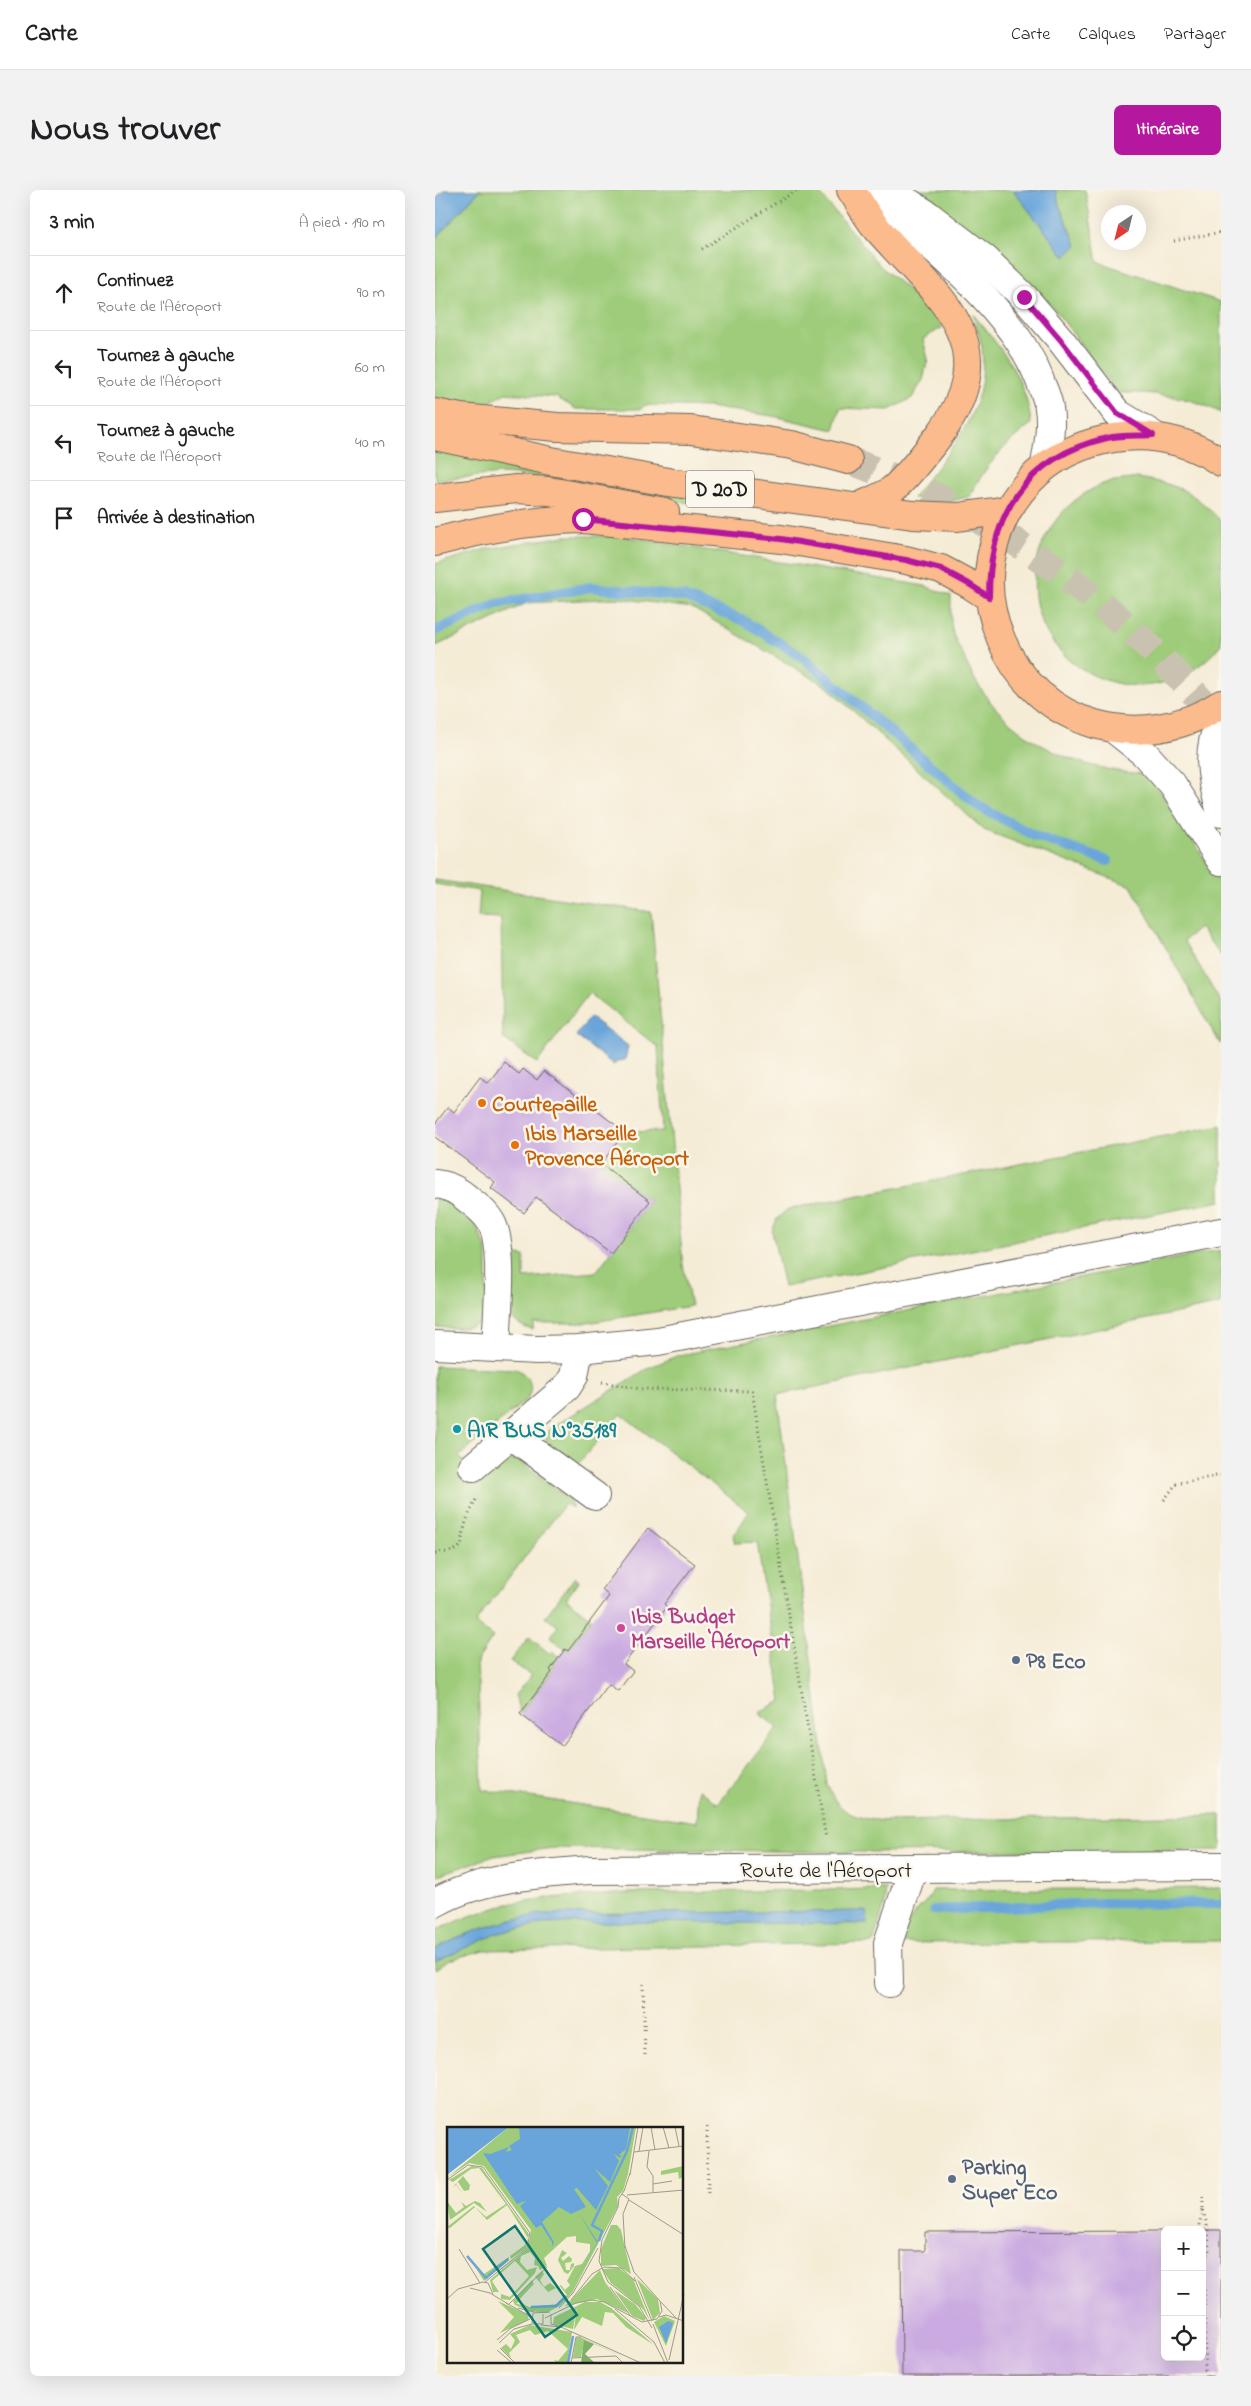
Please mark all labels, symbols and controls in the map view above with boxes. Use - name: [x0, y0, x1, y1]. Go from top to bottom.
- text: Carte: [25, 17, 77, 52]
- text: Carte: [1011, 22, 1050, 48]
- text: Calques: [1078, 22, 1136, 48]
- text: Partager: [1164, 22, 1226, 48]
- text: Nous trouver: [30, 105, 220, 156]
- button: Itinéraire: [1114, 105, 1221, 155]
- north arrow: [1101, 205, 1146, 250]
- text: 3 min: [50, 208, 94, 238]
- text: À pied · 190 m: [299, 211, 385, 235]
- text: Continuez: [97, 268, 173, 295]
- icon: ahead: [50, 279, 78, 307]
- text: 90 m: [357, 281, 385, 305]
- route end: [1013, 286, 1036, 309]
- text: Route de l'Aéroport: [97, 295, 222, 319]
- text: Tournez à gauche: [97, 343, 234, 370]
- icon: left: [50, 354, 78, 382]
- text: 60 m: [355, 356, 385, 380]
- text: Route de l'Aéroport: [97, 370, 222, 394]
- text: Tournez à gauche: [97, 418, 234, 445]
- icon: left: [50, 429, 78, 457]
- text: 40 m: [355, 431, 385, 455]
- text: Route de l'Aéroport: [97, 445, 222, 469]
- road number: D 20D: [686, 470, 754, 508]
- icon: arrive: [50, 504, 78, 532]
- text: Arrivée à destination: [97, 505, 255, 532]
- route start: [572, 508, 595, 531]
- place label: Courtepaille: [492, 1090, 598, 1122]
- marker: Courtepaille: [476, 1097, 488, 1109]
- place label: Ibis Marseille Provence Aéroport: [525, 1119, 690, 1176]
- marker: Ibis Marseille Provence Aéroport: [509, 1139, 521, 1151]
- place label: AIR BUS N°35189: [467, 1416, 616, 1448]
- marker: AIR BUS N°35189: [451, 1423, 463, 1435]
- place label: Ibis Budget Marseille Aéroport: [631, 1602, 791, 1659]
- marker: Ibis Budget Marseille Aéroport: [615, 1622, 627, 1634]
- place label: P8 Eco: [1026, 1647, 1086, 1679]
- marker: P8 Eco: [1010, 1654, 1022, 1666]
- street label: Route de l'Aéroport: [740, 1856, 913, 1888]
- inset map: [447, 2127, 684, 2364]
- place label: Parking Super Eco: [962, 2153, 1057, 2210]
- marker: Parking Super Eco: [946, 2173, 958, 2185]
- map controls: [1161, 2226, 1206, 2361]
- button: +: [1161, 2226, 1206, 2271]
- button: −: [1161, 2271, 1206, 2316]
- button: locate: [1161, 2316, 1206, 2361]

